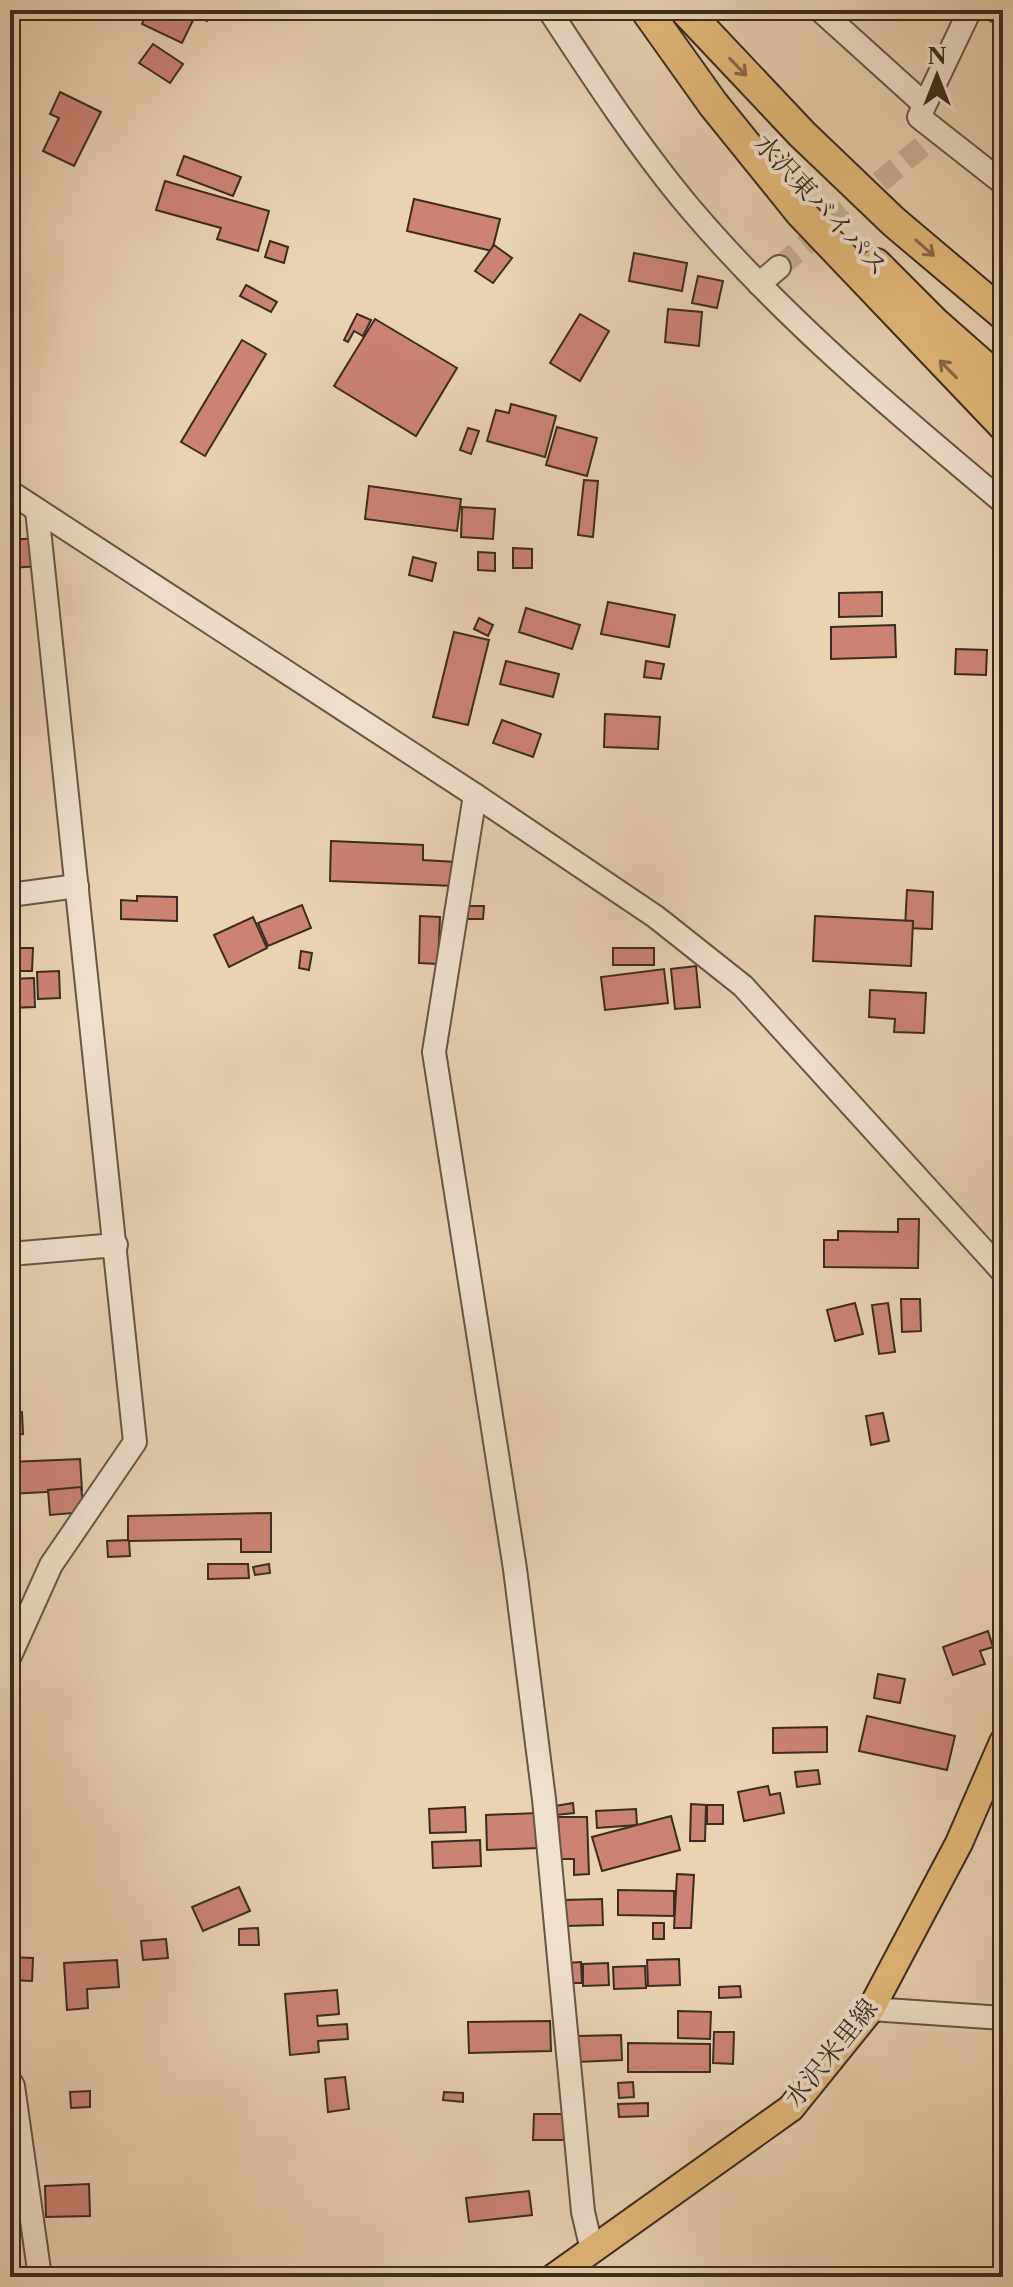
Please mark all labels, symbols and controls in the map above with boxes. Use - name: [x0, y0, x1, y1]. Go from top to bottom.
- north arrow: [897, 36, 977, 116]
- text: N: [927, 43, 947, 70]
- one-way arrow: [728, 57, 747, 76]
- street label: 水沢東バイパス: [747, 128, 895, 282]
- one-way arrow: [914, 239, 934, 257]
- one-way arrow: [939, 359, 958, 379]
- street label: 水沢米里線: [778, 1992, 884, 2114]

